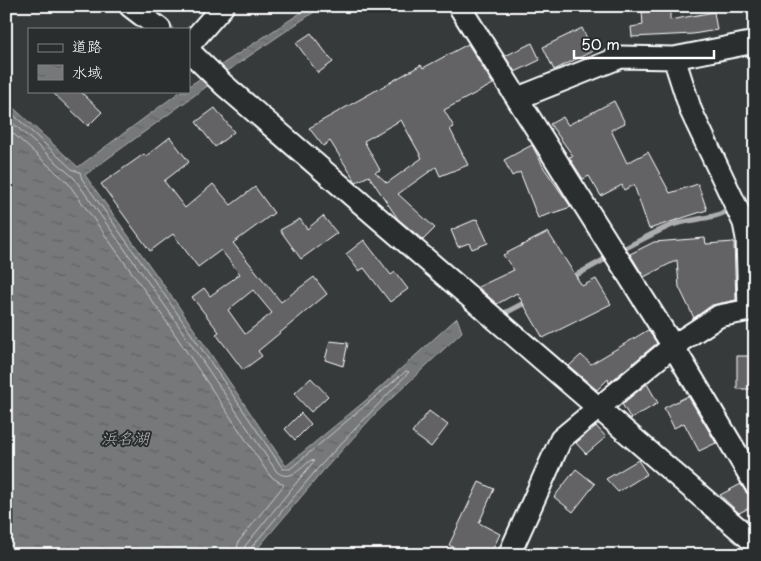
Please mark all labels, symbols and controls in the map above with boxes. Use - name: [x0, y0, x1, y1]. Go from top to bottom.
- legend: [28, 28, 190, 92]
- scale bar: [574, 28, 714, 60]
- text: 50 m: [581, 32, 620, 55]
- text: 道路: [72, 34, 102, 57]
- text: 水域: [72, 60, 102, 83]
- water label: 浜名湖: [101, 425, 151, 449]

